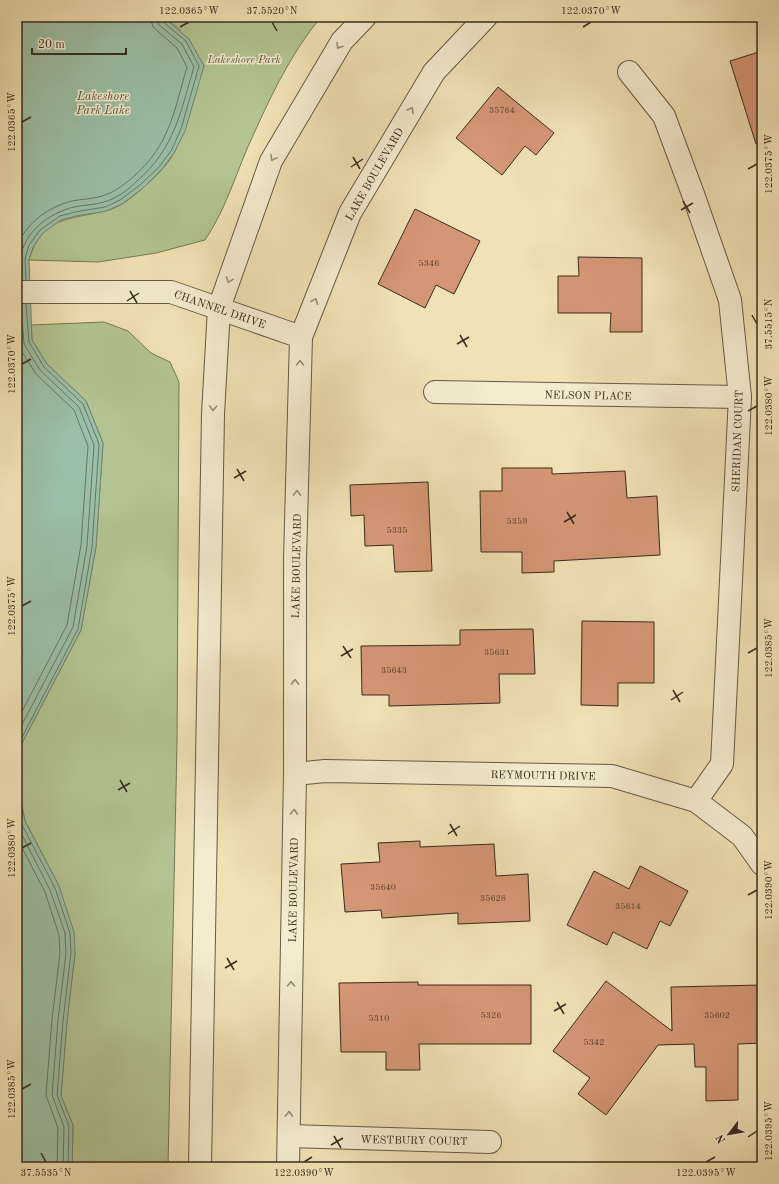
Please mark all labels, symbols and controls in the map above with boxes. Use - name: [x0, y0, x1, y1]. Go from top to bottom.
- text: 122.0365°W: [159, 6, 219, 16]
- text: 37.5520°N: [246, 6, 298, 16]
- text: 122.0370°W: [561, 6, 621, 16]
- scale bar: [32, 30, 126, 56]
- text: 20 m: [38, 39, 65, 51]
- one-way arrow: [336, 42, 344, 49]
- park label: Lakeshore Park: [206, 55, 281, 66]
- water label: Lakeshore Park Lake: [75, 91, 130, 117]
- text: 122.0365°W: [7, 92, 17, 152]
- house number: 35764: [489, 106, 515, 115]
- one-way arrow: [406, 107, 413, 114]
- street label: LAKE BOULEVARD: [344, 126, 407, 223]
- text: 122.0375°W: [764, 134, 774, 194]
- one-way arrow: [271, 154, 278, 161]
- house number: 5346: [419, 259, 439, 268]
- one-way arrow: [225, 277, 234, 284]
- street label: CHANNEL DRIVE: [172, 290, 267, 331]
- one-way arrow: [311, 297, 319, 304]
- text: 37.5515°N: [764, 298, 774, 350]
- text: 122.0370°W: [7, 334, 17, 394]
- one-way arrow: [296, 360, 304, 366]
- text: 122.0380°W: [764, 376, 774, 436]
- street label: NELSON PLACE: [544, 390, 632, 403]
- street label: SHERIDAN COURT: [731, 390, 746, 492]
- one-way arrow: [209, 405, 217, 411]
- one-way arrow: [293, 490, 301, 496]
- street label: LAKE BOULEVARD: [291, 513, 304, 619]
- house number: 5359: [507, 517, 527, 526]
- house number: 5335: [387, 526, 407, 535]
- text: 122.0375°W: [7, 576, 17, 636]
- text: 122.0385°W: [764, 618, 774, 678]
- house number: 35631: [484, 648, 510, 657]
- house number: 35643: [381, 666, 407, 675]
- one-way arrow: [291, 679, 299, 685]
- street label: REYMOUTH DRIVE: [490, 770, 596, 783]
- one-way arrow: [290, 809, 298, 815]
- text: 122.0380°W: [7, 818, 17, 878]
- street label: LAKE BOULEVARD: [288, 837, 301, 943]
- text: 122.0390°W: [764, 860, 774, 920]
- house number: 35640: [370, 883, 396, 892]
- house number: 35628: [480, 894, 506, 903]
- house number: 35614: [615, 902, 641, 911]
- one-way arrow: [287, 981, 295, 987]
- house number: 5326: [481, 1011, 501, 1020]
- house number: 35602: [704, 1011, 730, 1020]
- house number: 5310: [369, 1014, 389, 1023]
- house number: 5342: [584, 1038, 604, 1047]
- text: 122.0385°W: [7, 1059, 17, 1119]
- text: 122.0395°W: [764, 1101, 774, 1161]
- one-way arrow: [285, 1111, 293, 1117]
- north arrow: [709, 1114, 749, 1154]
- text: N: [715, 1131, 729, 1145]
- street label: WESTBURY COURT: [360, 1135, 468, 1148]
- text: 37.5535°N: [20, 1168, 72, 1178]
- text: 122.0390°W: [274, 1168, 334, 1178]
- text: 122.0395°W: [676, 1168, 736, 1178]

